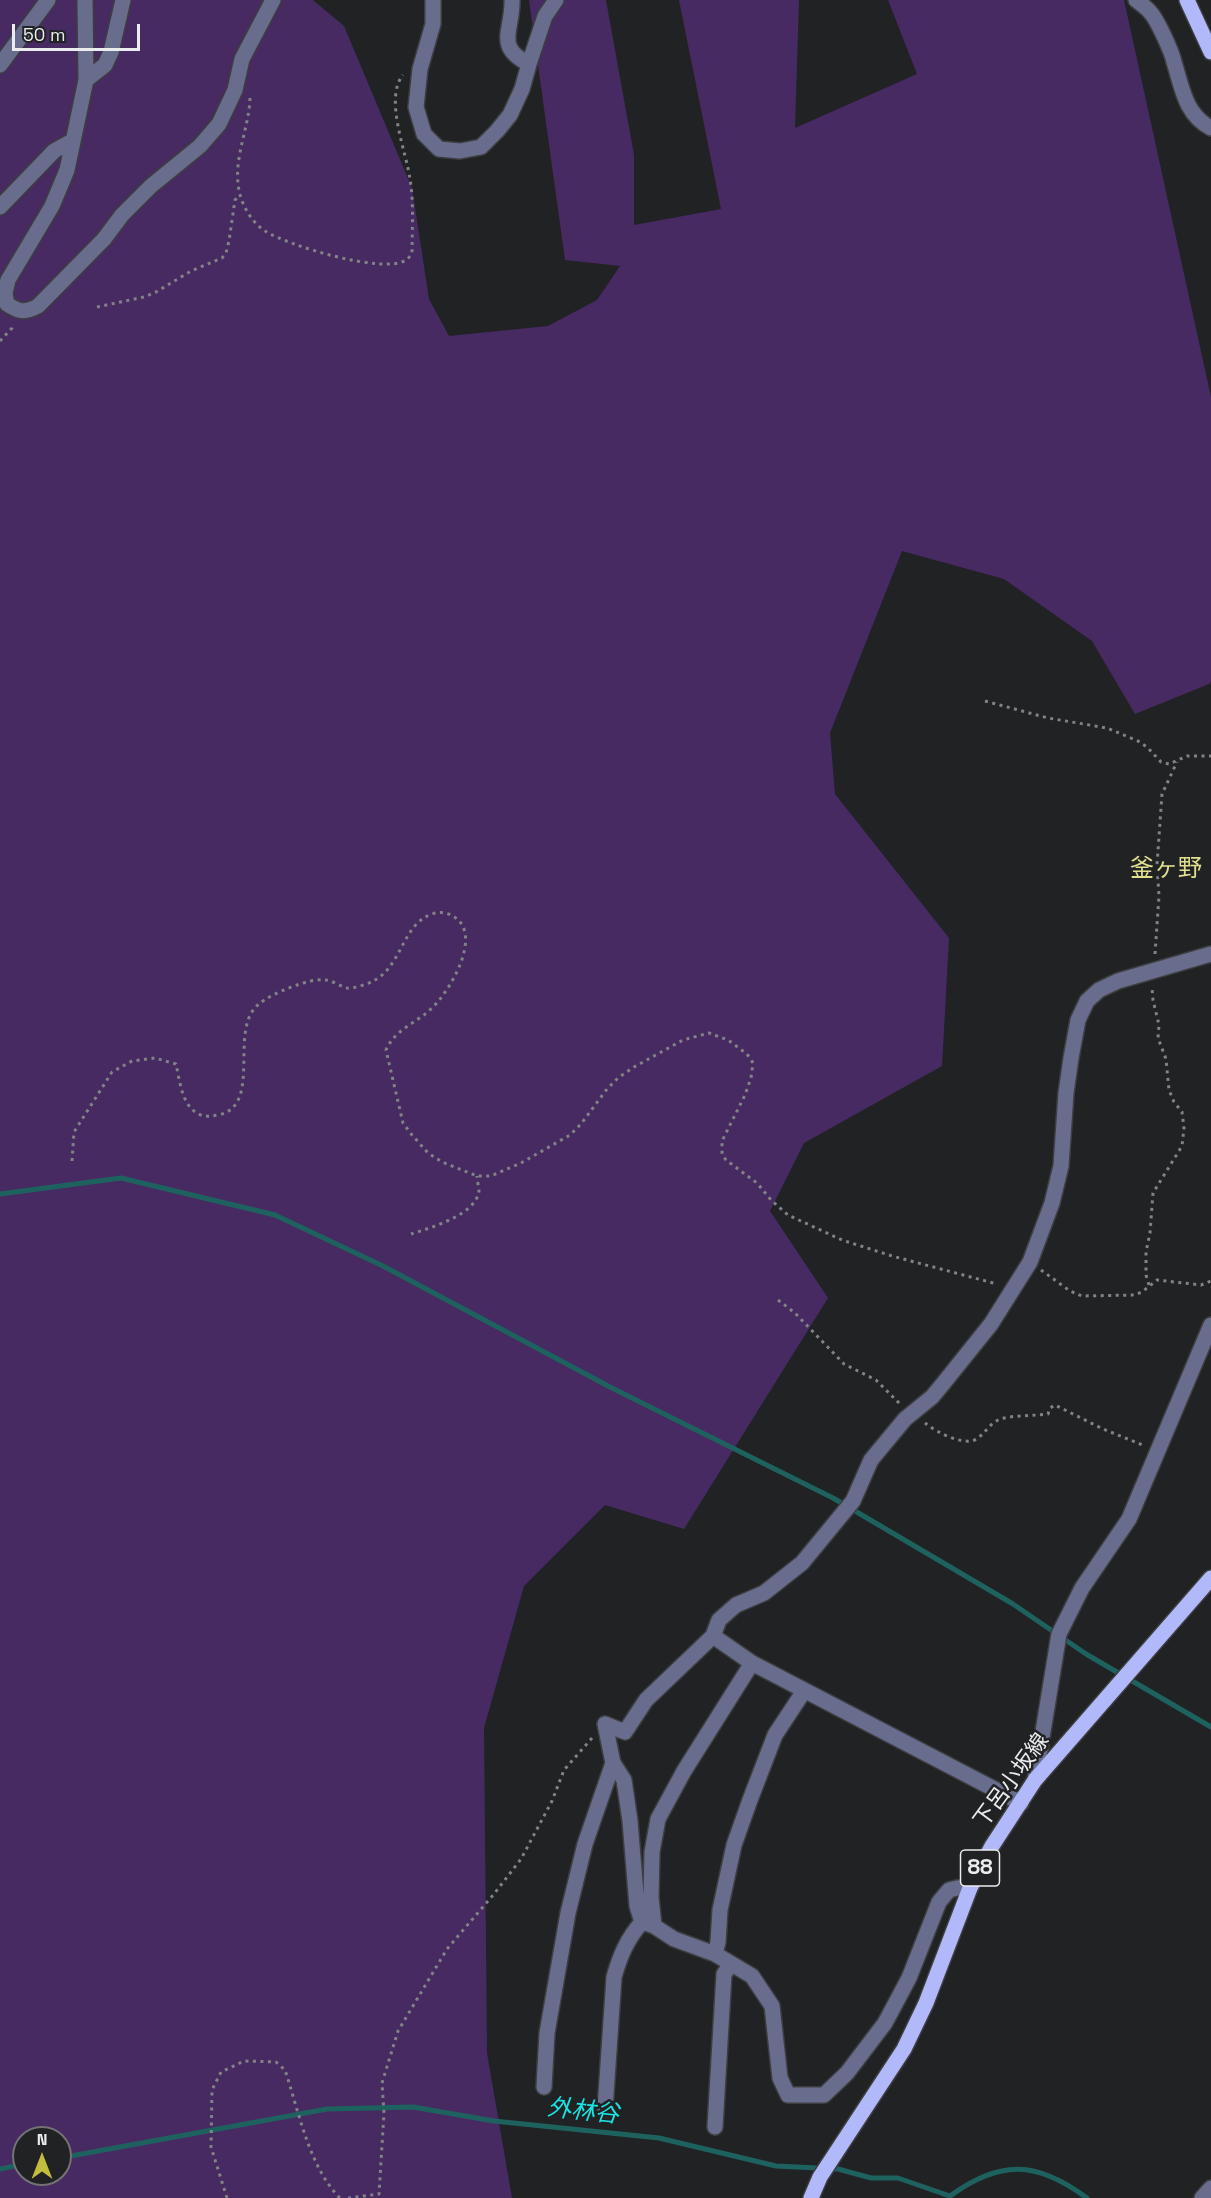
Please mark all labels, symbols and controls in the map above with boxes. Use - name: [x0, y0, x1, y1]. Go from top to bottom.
- scale bar: [15, 12, 142, 50]
- text: 50 m: [23, 23, 65, 46]
- district label: 釜ヶ野: [1130, 855, 1202, 883]
- street label: 下呂小坂線: [969, 1729, 1055, 1833]
- road number: 88: [960, 1850, 1000, 1886]
- water label: 外林谷: [546, 2094, 620, 2130]
- north arrow: [12, 2126, 72, 2186]
- text: N: [37, 2129, 47, 2150]

